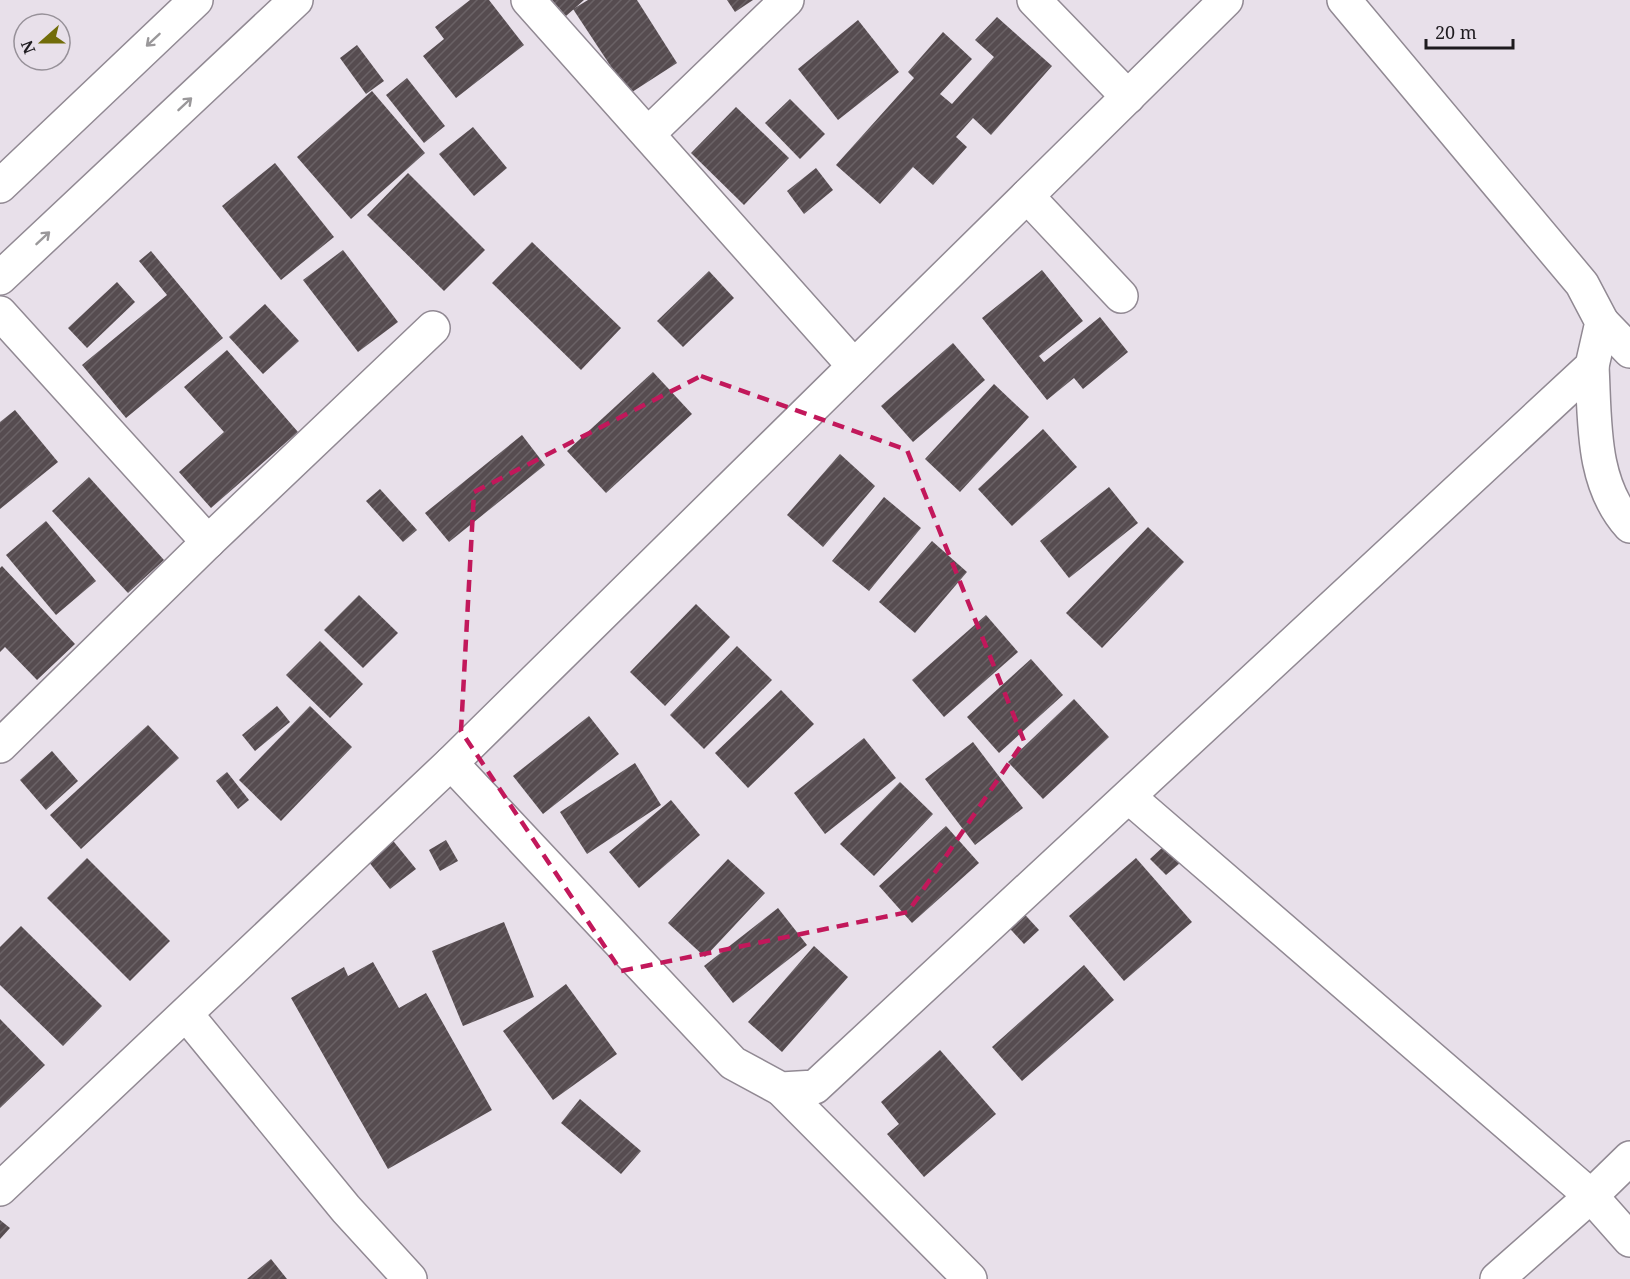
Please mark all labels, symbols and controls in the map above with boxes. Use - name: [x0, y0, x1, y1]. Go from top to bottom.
- north arrow: [12, 12, 72, 72]
- scale bar: [1426, 12, 1513, 50]
- text: 20 m: [1435, 20, 1477, 44]
- one-way arrow: [146, 33, 161, 47]
- text: N: [15, 37, 41, 57]
- one-way arrow: [177, 97, 192, 111]
- one-way arrow: [35, 231, 50, 245]

